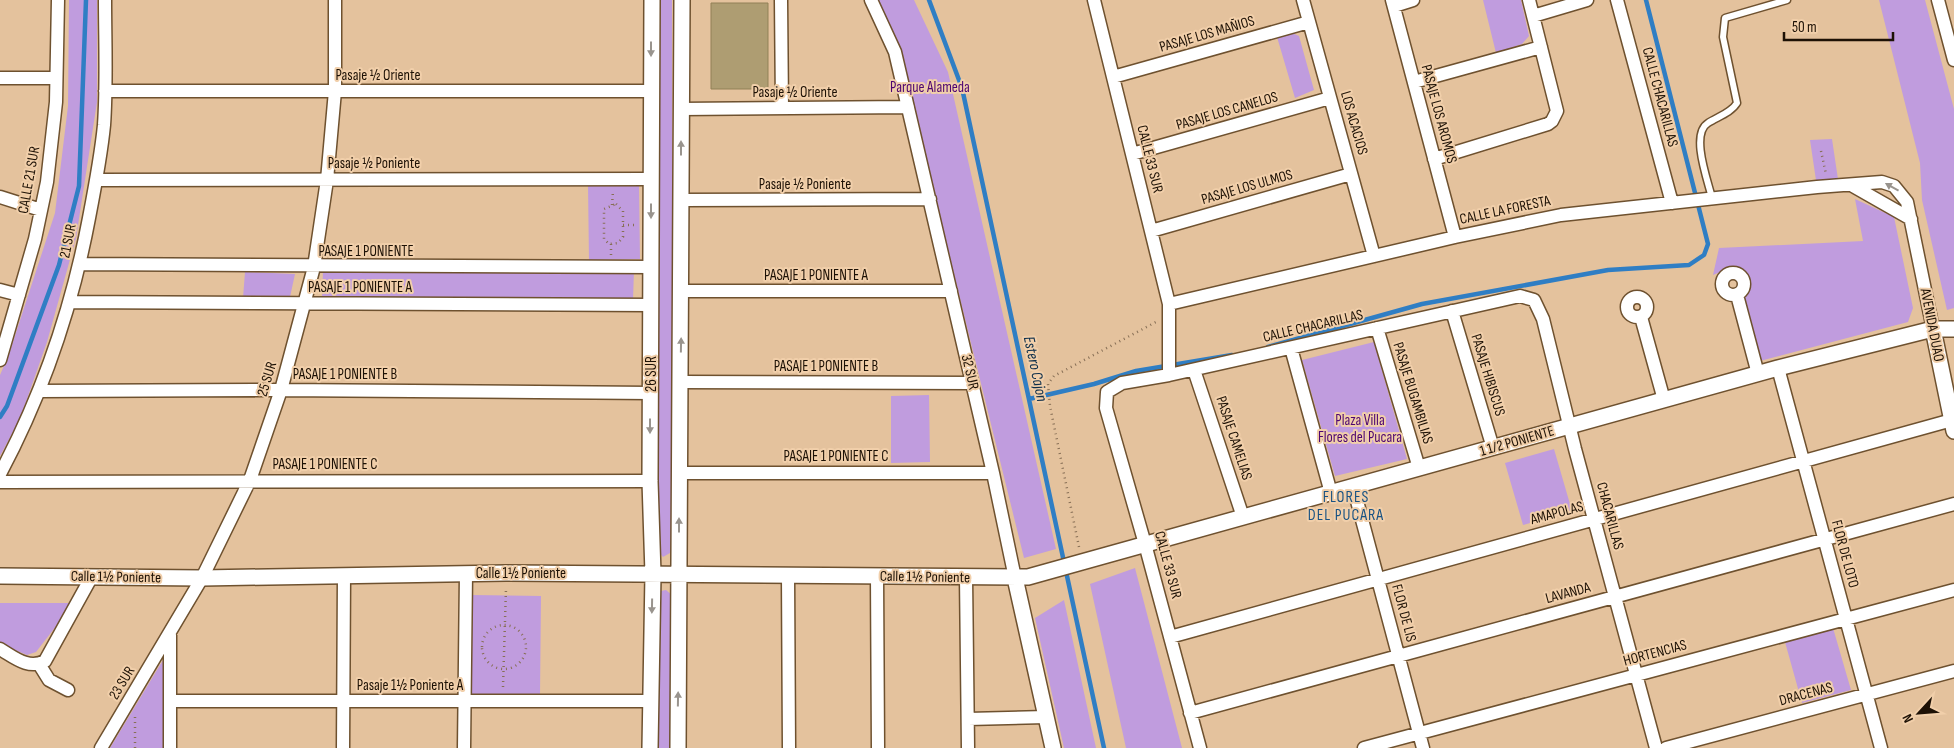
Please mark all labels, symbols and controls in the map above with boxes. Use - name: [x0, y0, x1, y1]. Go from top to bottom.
- scale bar: [1784, 10, 1893, 42]
- street label: PASAJE LOS MAÑIOS: [1157, 11, 1257, 57]
- text: 50 m: [1792, 18, 1817, 37]
- one-way arrow: [647, 41, 655, 57]
- street label: CALLE CHACARILLAS: [1638, 45, 1682, 149]
- street label: PASAJE LOS AROMOS: [1417, 62, 1461, 166]
- street label: Pasaje ½ Oriente: [335, 66, 421, 85]
- park label: Parque Alameda: [890, 78, 970, 97]
- street label: Pasaje ½ Oriente: [752, 83, 838, 102]
- street label: PASAJE LOS CANELOS: [1174, 87, 1280, 135]
- street label: LOS ACACIOS: [1336, 89, 1372, 157]
- street label: CALLE 33 SUR: [1132, 123, 1168, 195]
- one-way arrow: [677, 139, 685, 155]
- street label: CALLE 21 SUR: [14, 145, 44, 215]
- street label: Pasaje ½ Poniente: [328, 154, 420, 173]
- street label: PASAJE LOS ULMOS: [1199, 165, 1295, 209]
- street label: Pasaje ½ Poniente: [759, 175, 851, 194]
- one-way arrow: [1884, 183, 1899, 191]
- street label: CALLE LA FORESTA: [1458, 191, 1553, 229]
- one-way arrow: [647, 203, 655, 219]
- street label: 21 SUR: [55, 222, 81, 260]
- street label: PASAJE 1 PONIENTE: [318, 242, 414, 261]
- street label: PASAJE 1 PONIENTE A: [764, 266, 869, 285]
- street label: PASAJE 1 PONIENTE A: [308, 278, 413, 297]
- street label: AVENIDA DUAO: [1915, 286, 1948, 363]
- street label: CALLE CHACARILLAS: [1261, 305, 1365, 347]
- street label: PASAJE HIBISCUS: [1466, 332, 1510, 418]
- water label: Estero Cajon: [1019, 335, 1051, 404]
- one-way arrow: [677, 337, 685, 353]
- street label: PASAJE BUGAMBILIAS: [1389, 340, 1437, 446]
- street label: 32 SUR: [957, 352, 983, 392]
- street label: 26 SUR: [642, 356, 661, 392]
- street label: PASAJE 1 PONIENTE B: [774, 357, 878, 376]
- street label: 25 SUR: [253, 359, 281, 399]
- street label: PASAJE 1 PONIENTE B: [293, 365, 397, 384]
- street label: PASAJE CAMELIAS: [1211, 394, 1257, 482]
- park label: Plaza Villa Flores del Pucara: [1318, 411, 1402, 447]
- one-way arrow: [646, 418, 654, 434]
- street label: 1 1/2 PONIENTE: [1478, 421, 1556, 461]
- street label: PASAJE 1 PONIENTE C: [784, 447, 888, 466]
- street label: PASAJE 1 PONIENTE C: [273, 455, 377, 474]
- street label: CHACARILLAS: [1592, 480, 1628, 552]
- district label: FLORES DEL PUCARA: [1308, 488, 1384, 525]
- street label: AMAPOLAS: [1527, 497, 1586, 529]
- one-way arrow: [675, 517, 683, 533]
- street label: FLOR DE LOTO: [1827, 518, 1863, 590]
- street label: CALLE 33 SUR: [1150, 529, 1186, 601]
- street label: Calle 1½ Poniente: [476, 564, 566, 583]
- street label: Calle 1½ Poniente: [71, 567, 161, 587]
- street label: Calle 1½ Poniente: [880, 567, 970, 587]
- street label: LAVANDA: [1543, 578, 1593, 608]
- street label: FLOR DE LIS: [1387, 582, 1421, 644]
- one-way arrow: [648, 598, 656, 614]
- street label: HORTENCIAS: [1621, 635, 1689, 671]
- street label: 23 SUR: [105, 663, 139, 703]
- street label: Pasaje 1½ Poniente A: [357, 676, 464, 695]
- street label: DRACENAS: [1777, 678, 1835, 710]
- north arrow: [1894, 688, 1944, 738]
- one-way arrow: [674, 691, 682, 707]
- text: N: [1898, 711, 1917, 726]

